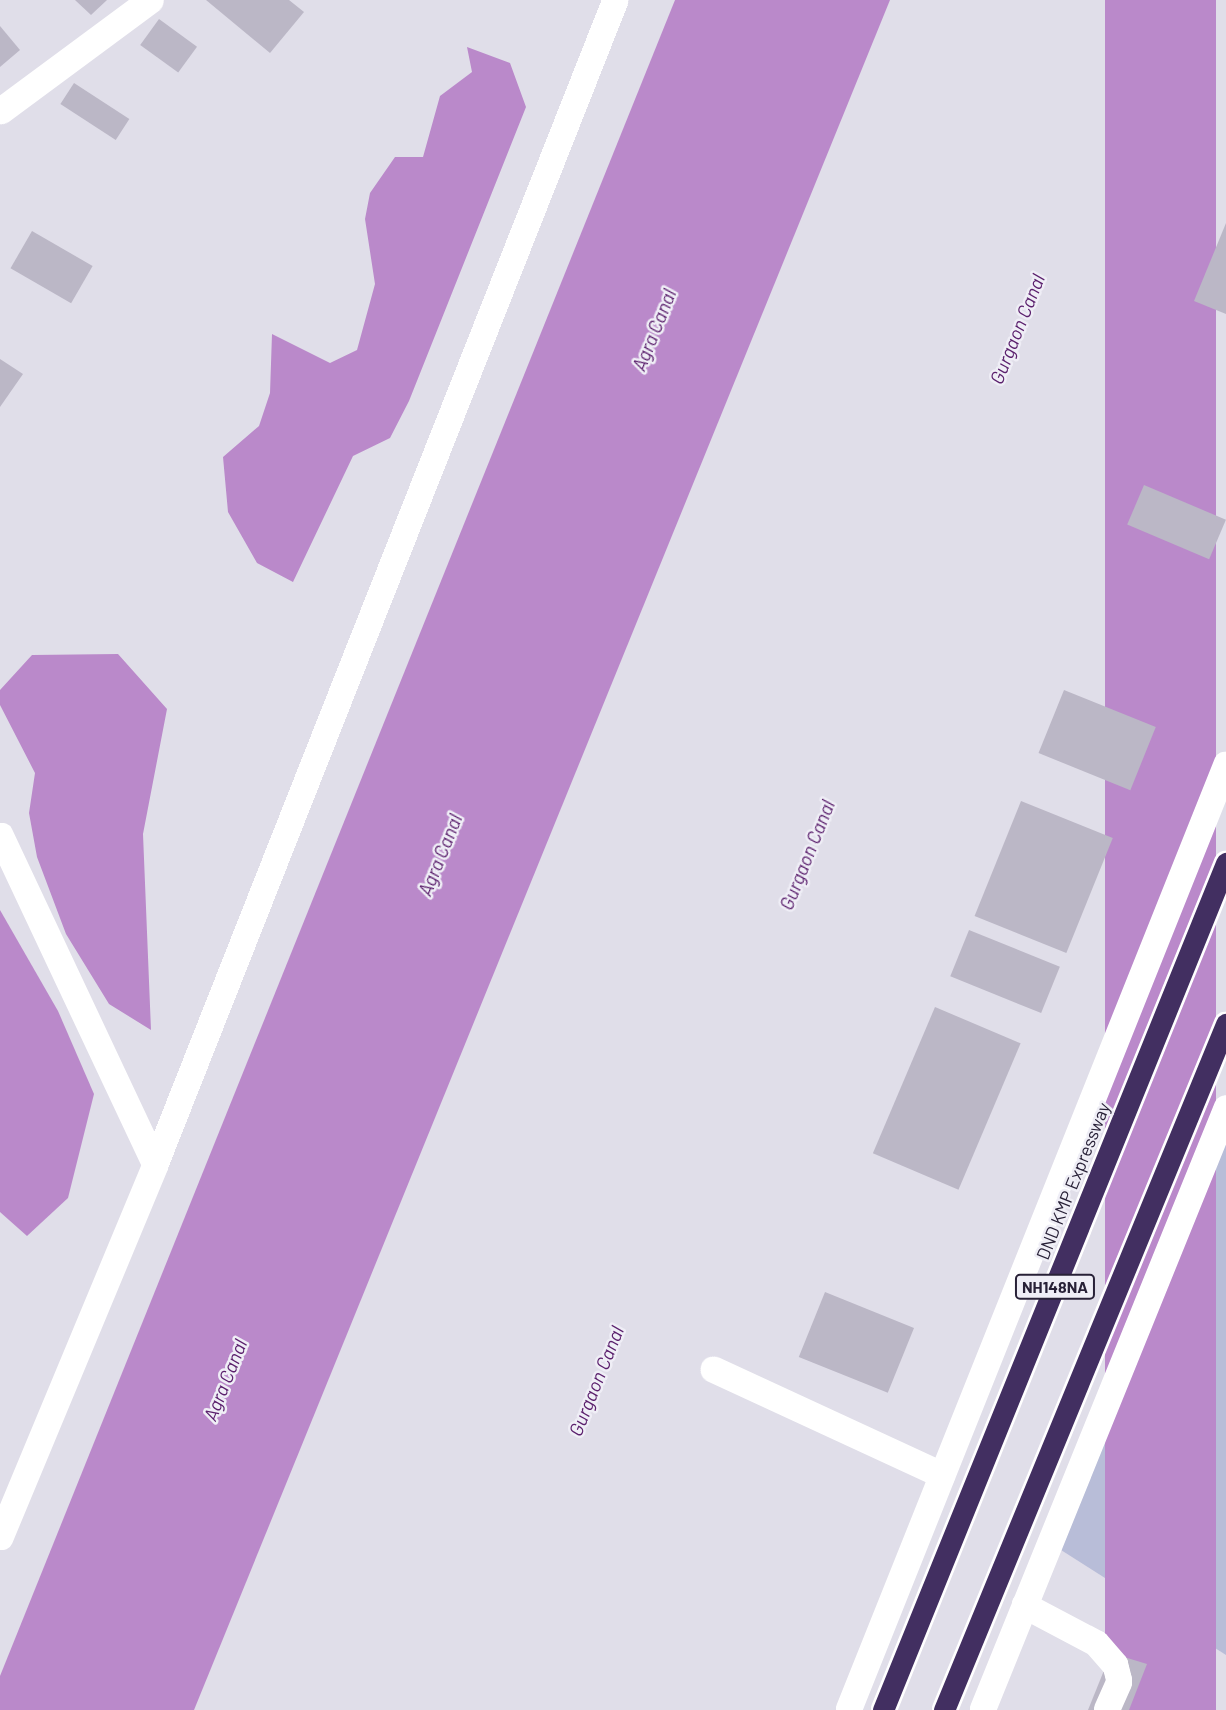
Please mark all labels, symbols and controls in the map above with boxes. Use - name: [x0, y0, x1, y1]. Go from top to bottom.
- water label: Gurgaon Canal: [985, 271, 1049, 387]
- water label: Agra Canal: [627, 286, 681, 374]
- water label: Gurgaon Canal: [775, 797, 839, 913]
- water label: Agra Canal: [413, 811, 467, 899]
- street label: DND KMP Expressway: [1032, 1099, 1114, 1263]
- road number: NH148NA: [1015, 1274, 1095, 1300]
- water label: Gurgaon Canal: [564, 1323, 628, 1439]
- water label: Agra Canal: [198, 1336, 252, 1424]

